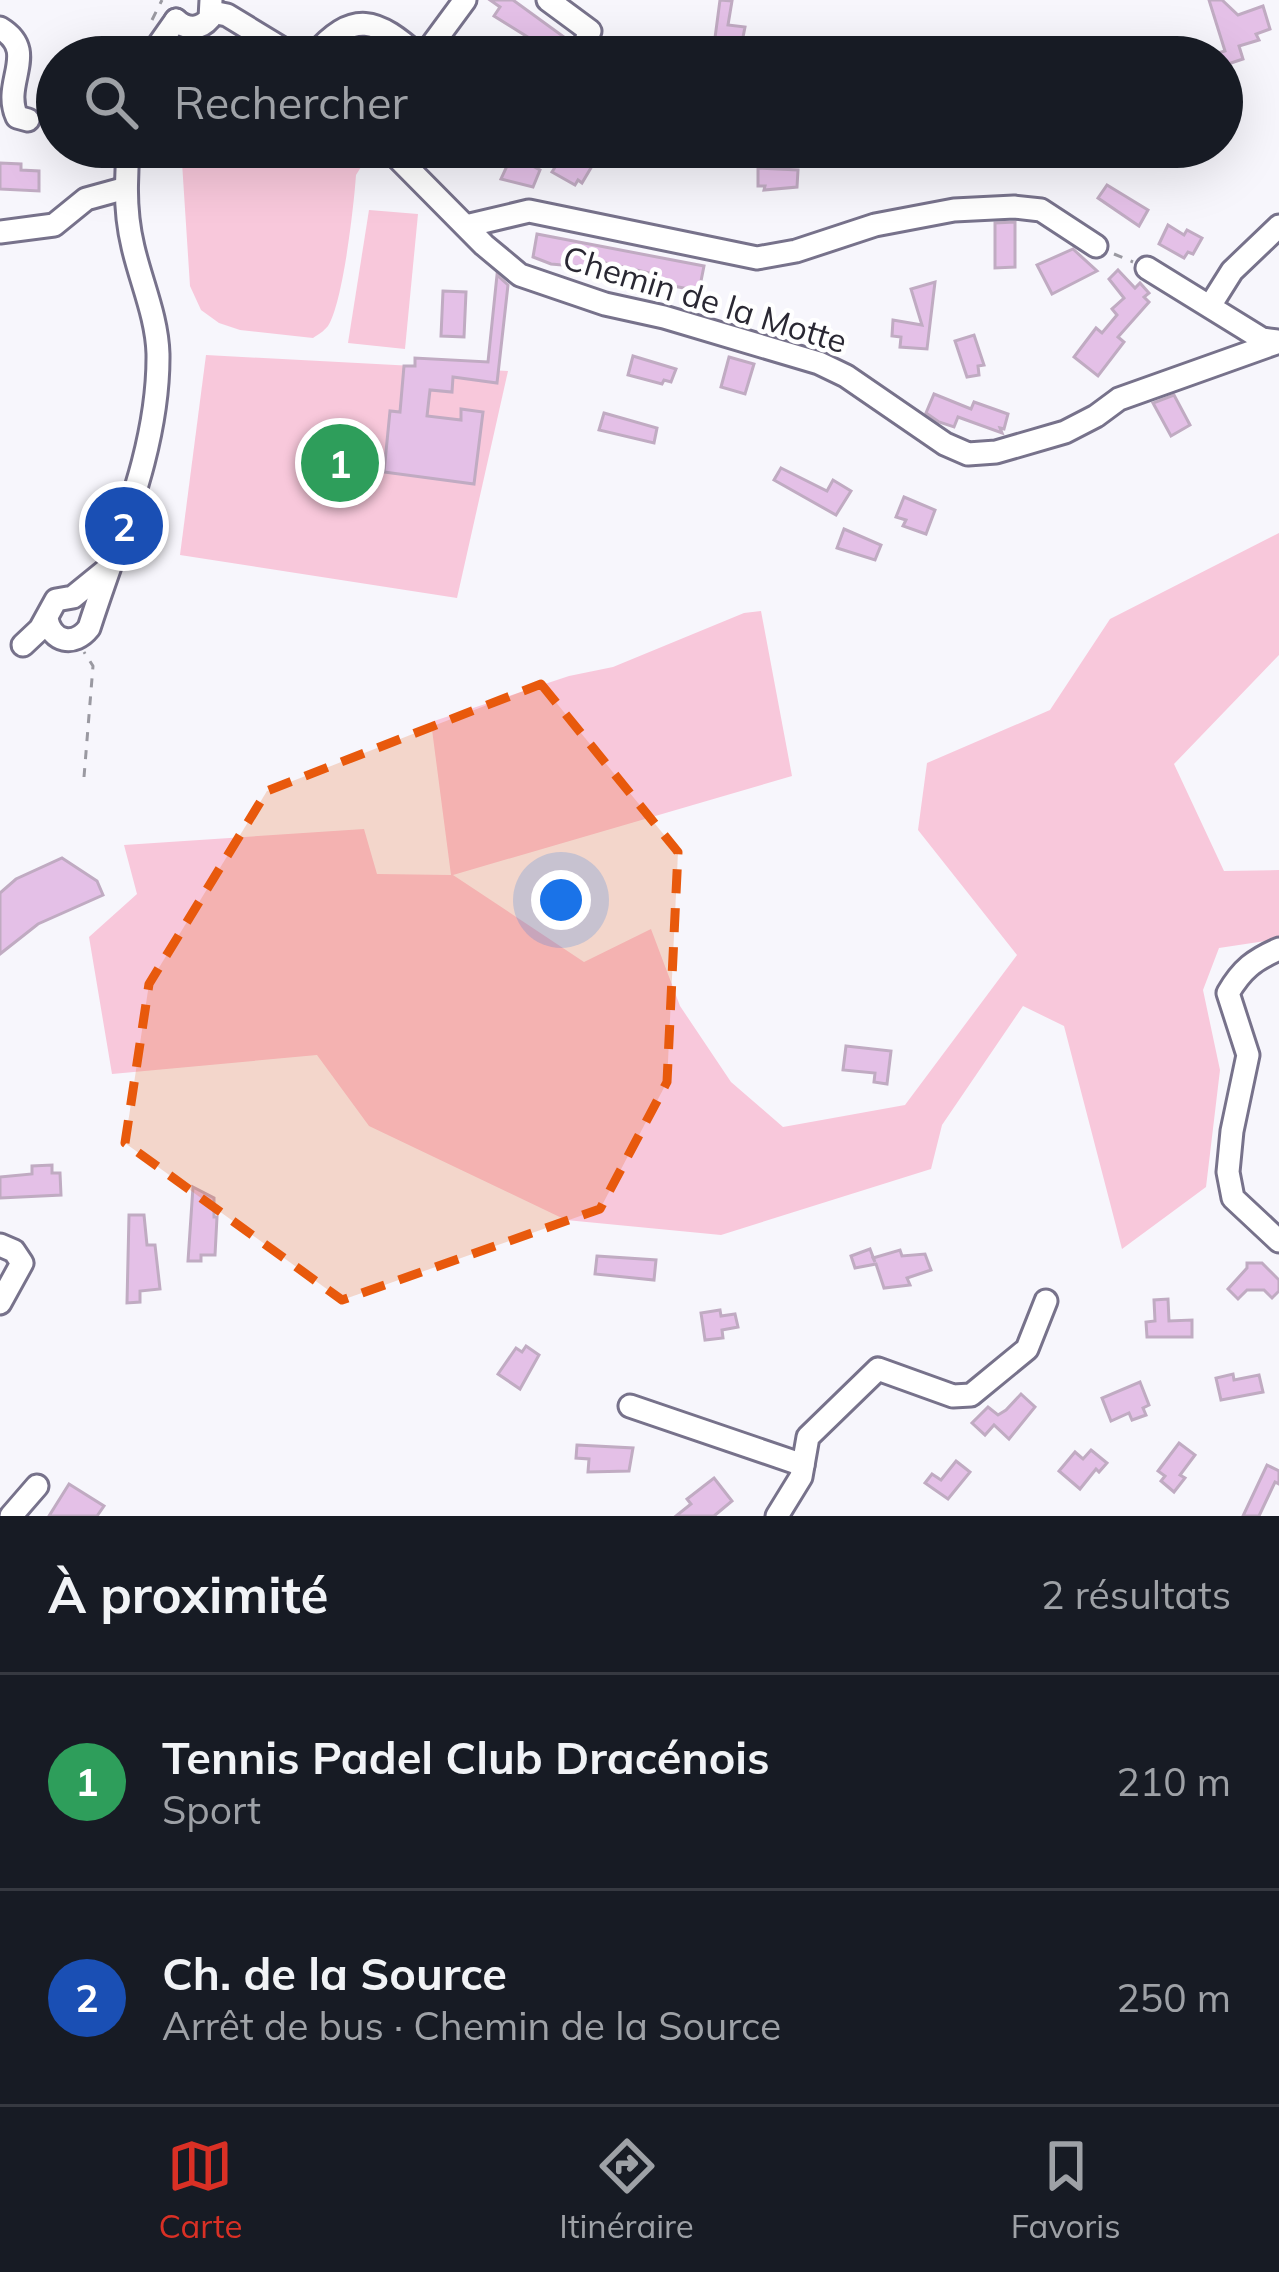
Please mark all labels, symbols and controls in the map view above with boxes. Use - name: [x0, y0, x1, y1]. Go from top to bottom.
- search box: [36, 36, 1243, 168]
- icon: search: [78, 69, 144, 135]
- text: Rechercher: [174, 74, 408, 130]
- street label: Chemin de la Motte: [558, 236, 852, 361]
- pin: 1: [301, 418, 379, 508]
- pin: 2: [85, 481, 163, 571]
- your location: [531, 870, 591, 930]
- text: À proximité: [48, 1562, 329, 1626]
- text: 2 résultats: [1041, 1570, 1231, 1619]
- text: Tennis Padel Club Dracénois: [162, 1729, 770, 1785]
- text: 1: [75, 1757, 99, 1806]
- text: 210 m: [1116, 1757, 1231, 1806]
- text: Sport: [162, 1785, 261, 1834]
- text: Ch. de la Source: [162, 1945, 507, 2001]
- text: 2: [75, 1973, 99, 2022]
- text: 250 m: [1116, 1973, 1231, 2022]
- text: Arrêt de bus · Chemin de la Source: [162, 2001, 781, 2050]
- tab: Carte: [158, 2133, 242, 2246]
- tab: Itinéraire: [559, 2133, 694, 2246]
- tab: Favoris: [1011, 2133, 1121, 2246]

